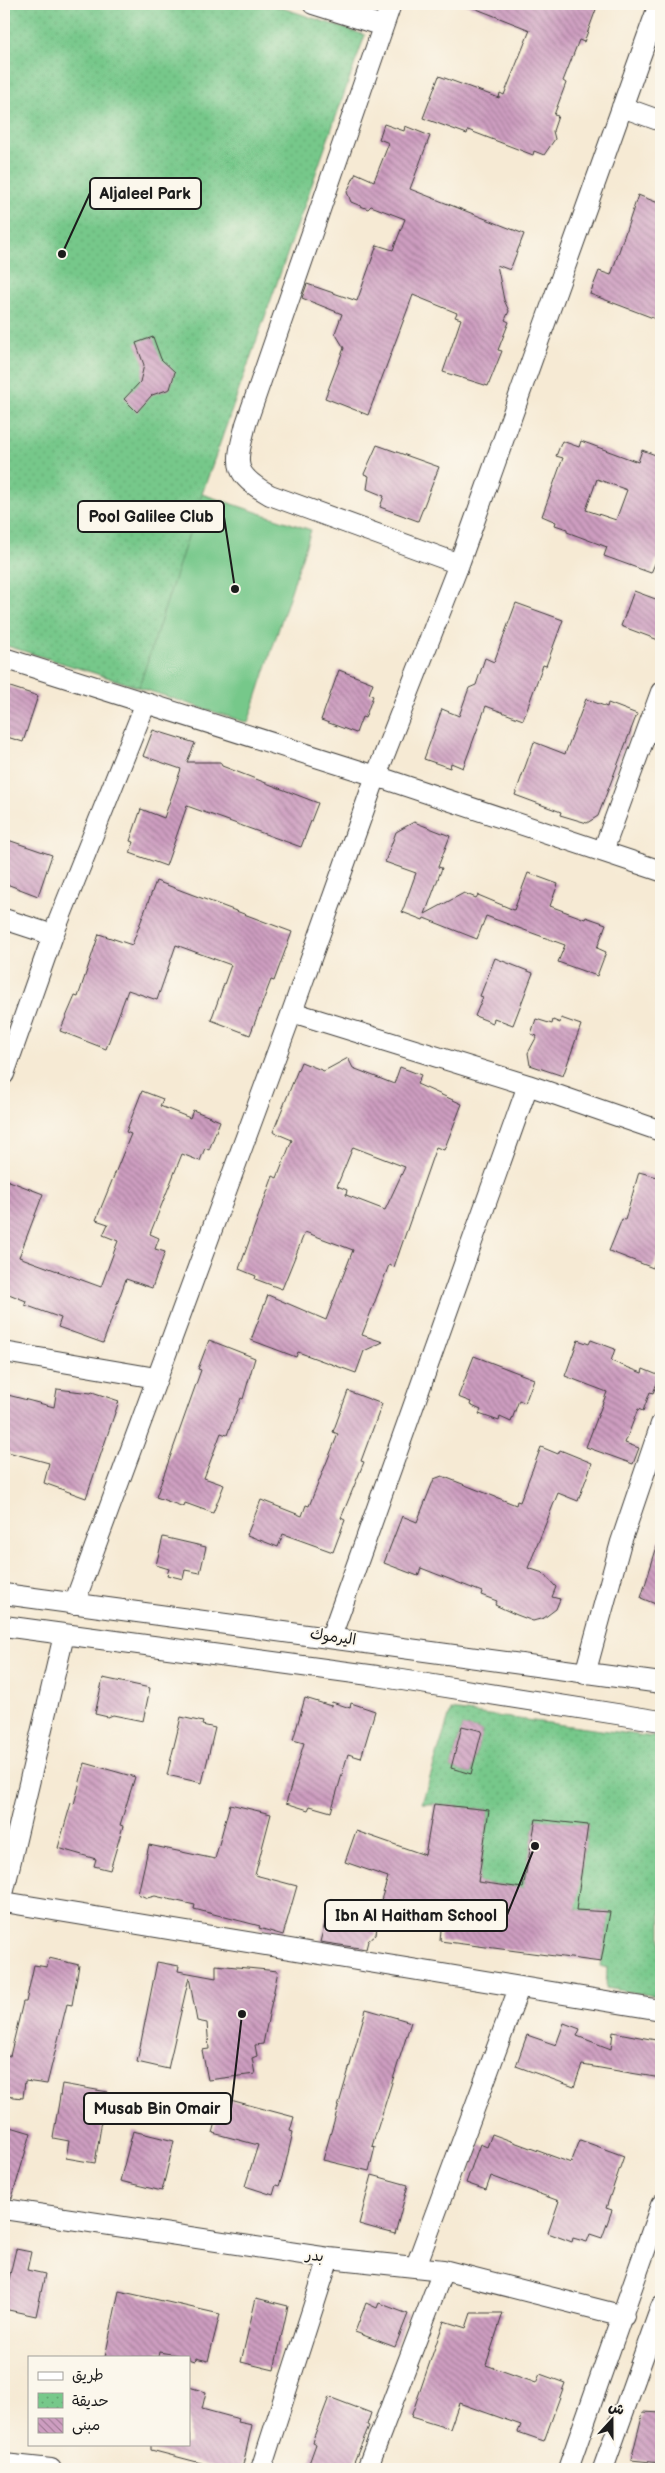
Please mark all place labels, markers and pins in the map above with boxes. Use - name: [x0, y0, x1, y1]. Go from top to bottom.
- callout: Aljaleel Park: [90, 178, 201, 209]
- callout: Pool Galilee Club: [78, 501, 224, 532]
- callout: Ibn Al Haitham School: [325, 1900, 507, 1931]
- callout: Musab Bin Omair: [84, 2093, 231, 2124]

